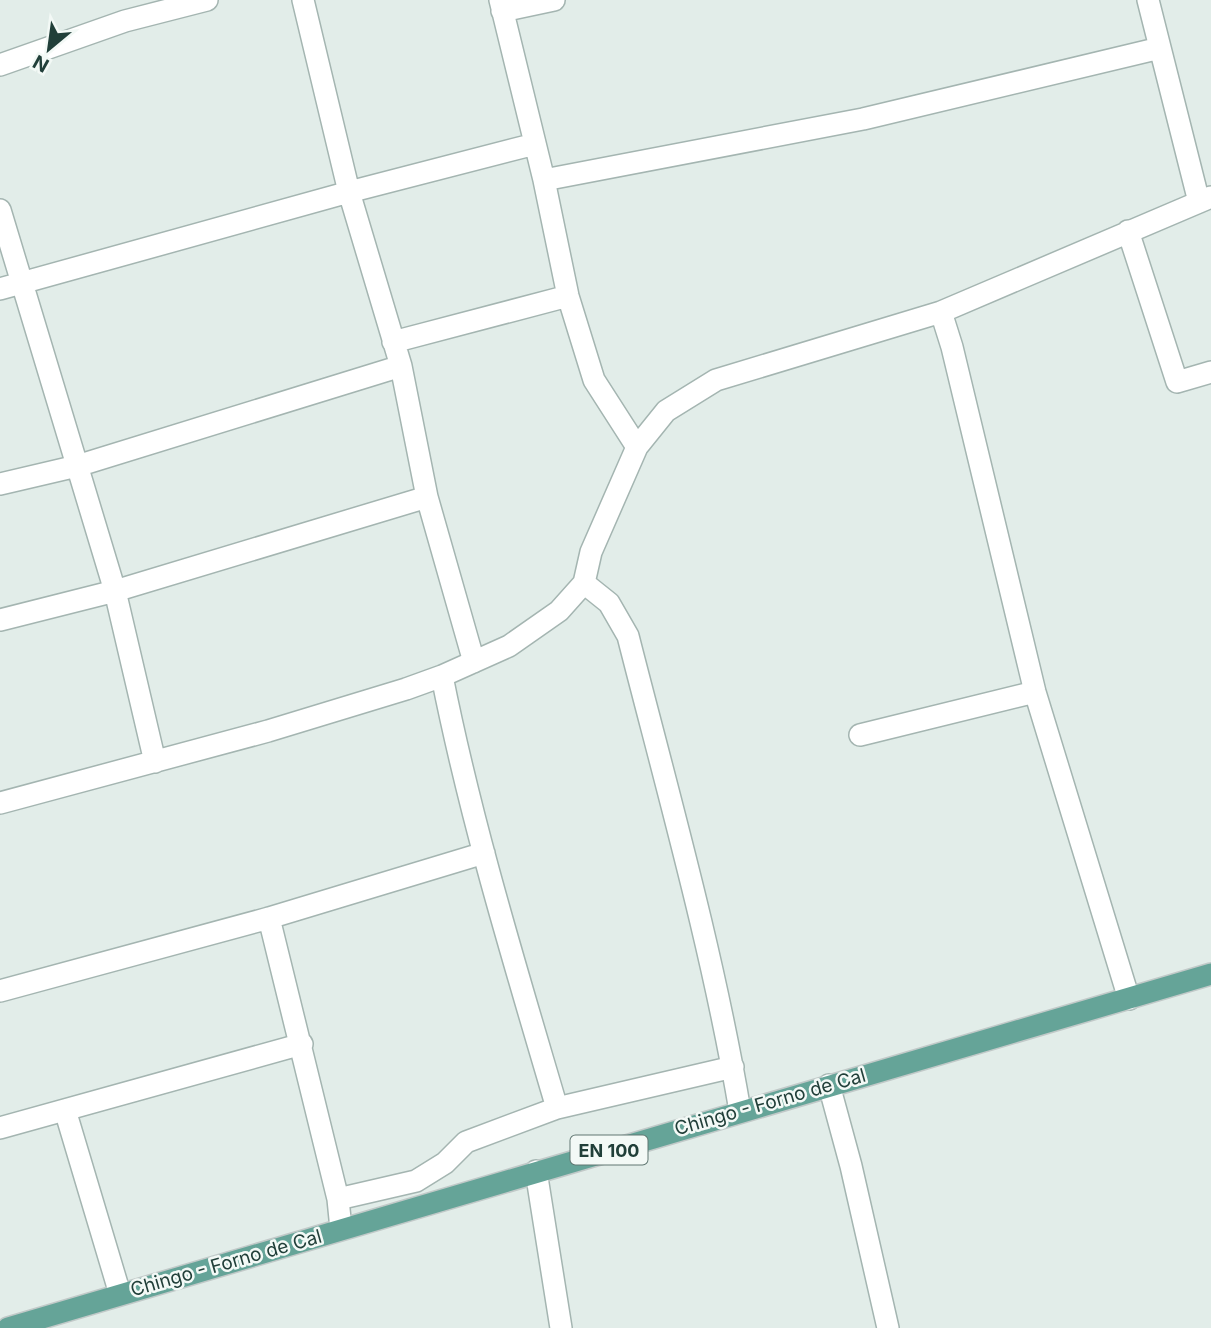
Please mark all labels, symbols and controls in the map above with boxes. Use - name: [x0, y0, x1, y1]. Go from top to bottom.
- north arrow: [14, 14, 84, 84]
- text: N: [29, 50, 53, 77]
- street label: Chingo - Forno de Cal: [672, 1064, 868, 1140]
- road number: EN 100: [570, 1135, 648, 1164]
- street label: Chingo - Forno de Cal: [128, 1225, 324, 1301]

